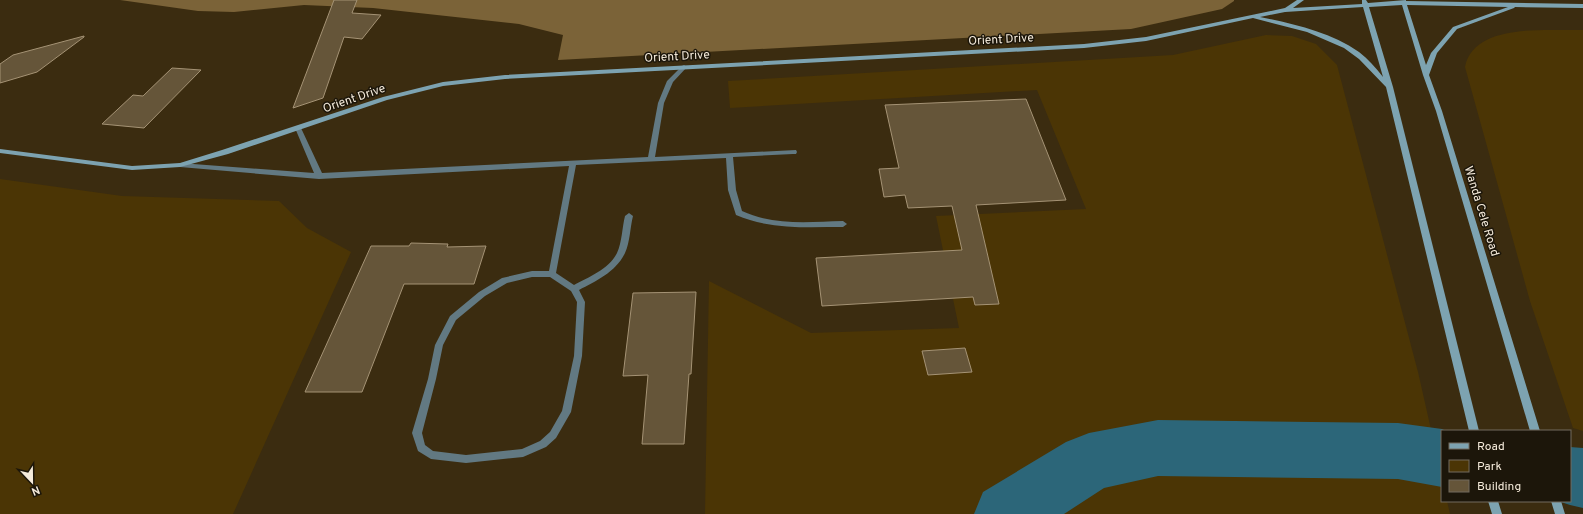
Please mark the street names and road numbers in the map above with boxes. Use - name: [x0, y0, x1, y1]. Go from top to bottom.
- street label: Orient Drive: [968, 30, 1034, 50]
- street label: Orient Drive: [644, 47, 710, 67]
- street label: Orient Drive: [321, 81, 388, 117]
- street label: Wanda Cele Road: [1460, 164, 1502, 258]

